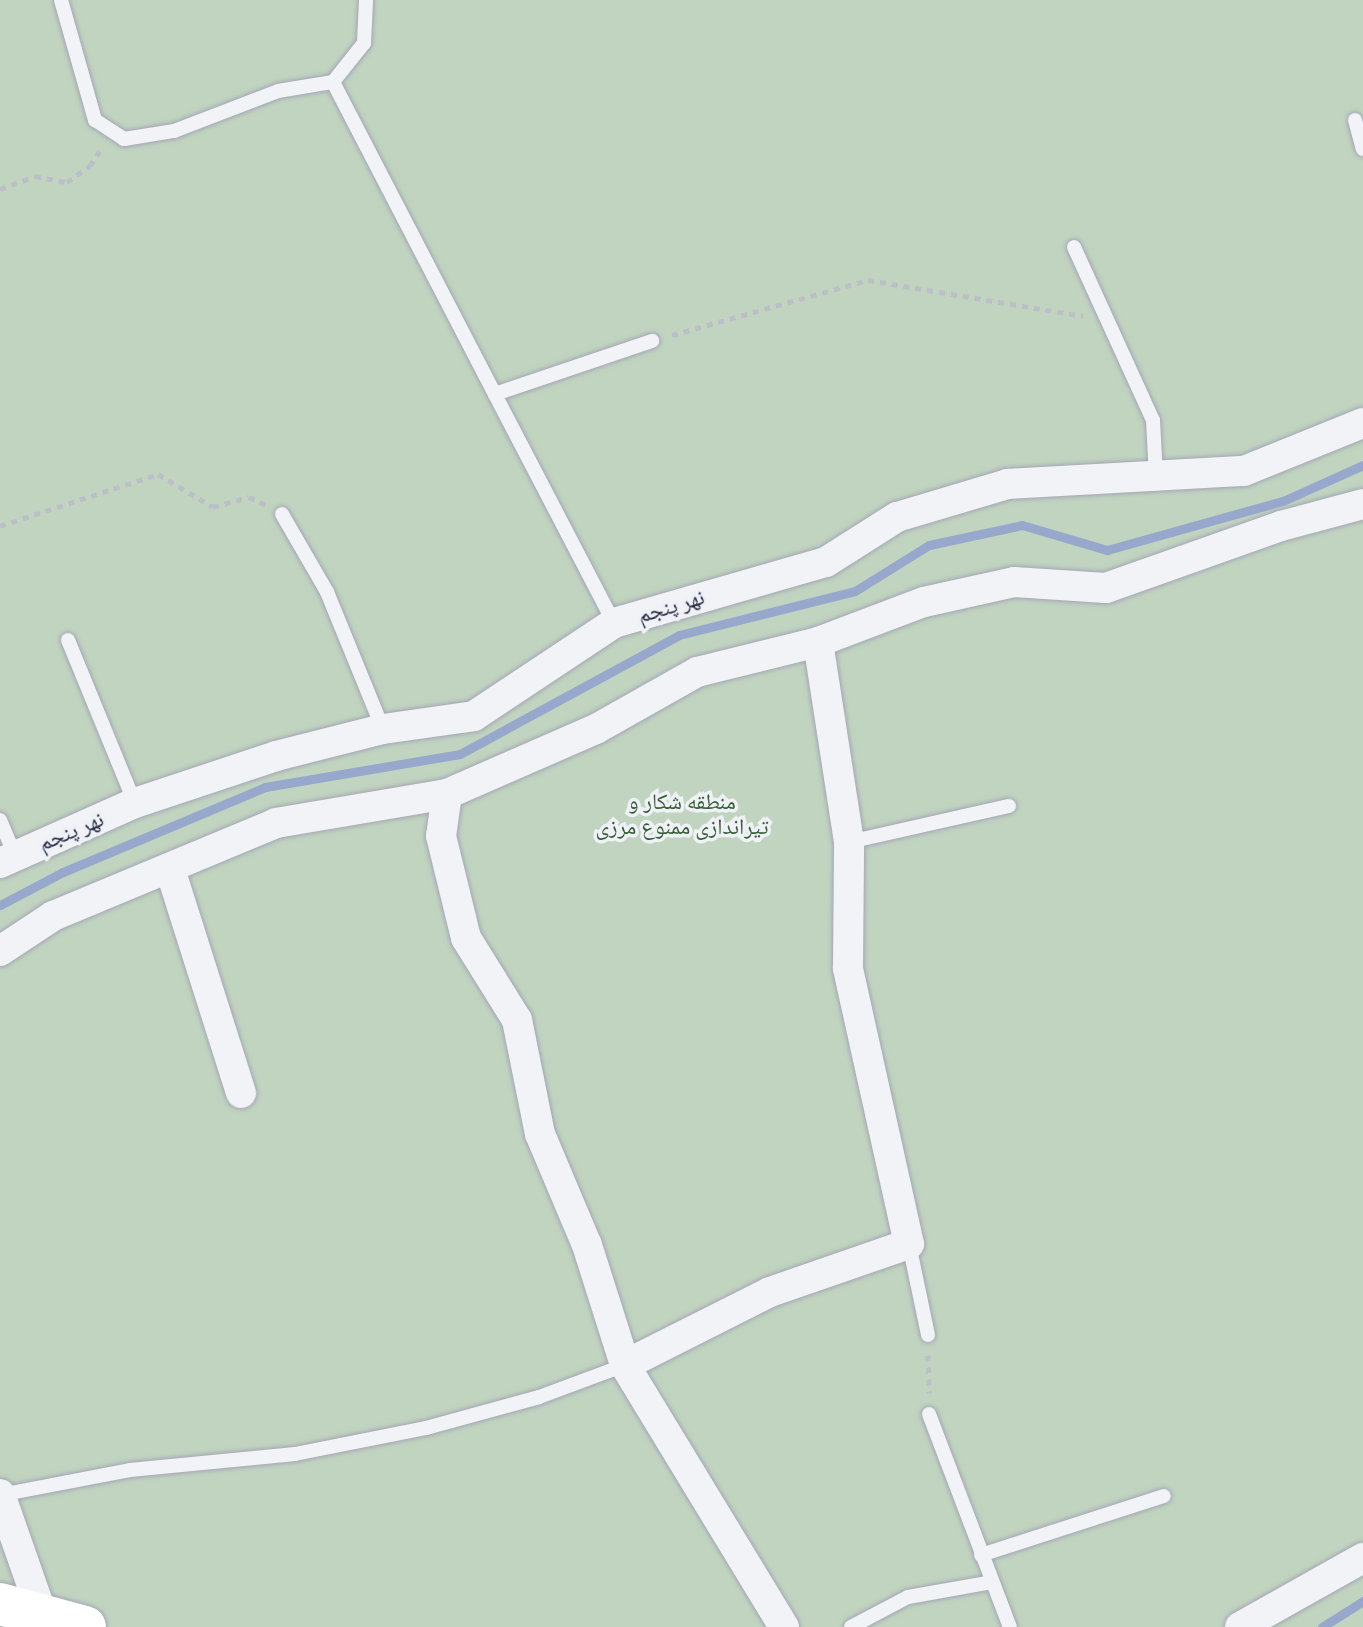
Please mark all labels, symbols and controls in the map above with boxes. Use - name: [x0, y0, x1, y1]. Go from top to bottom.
- street label: نهر پنجم: [634, 583, 708, 629]
- park label: منطقه شکار و تیراندازی ممنوع مرزی: [595, 788, 769, 840]
- street label: نهر پنجم: [34, 805, 108, 857]

